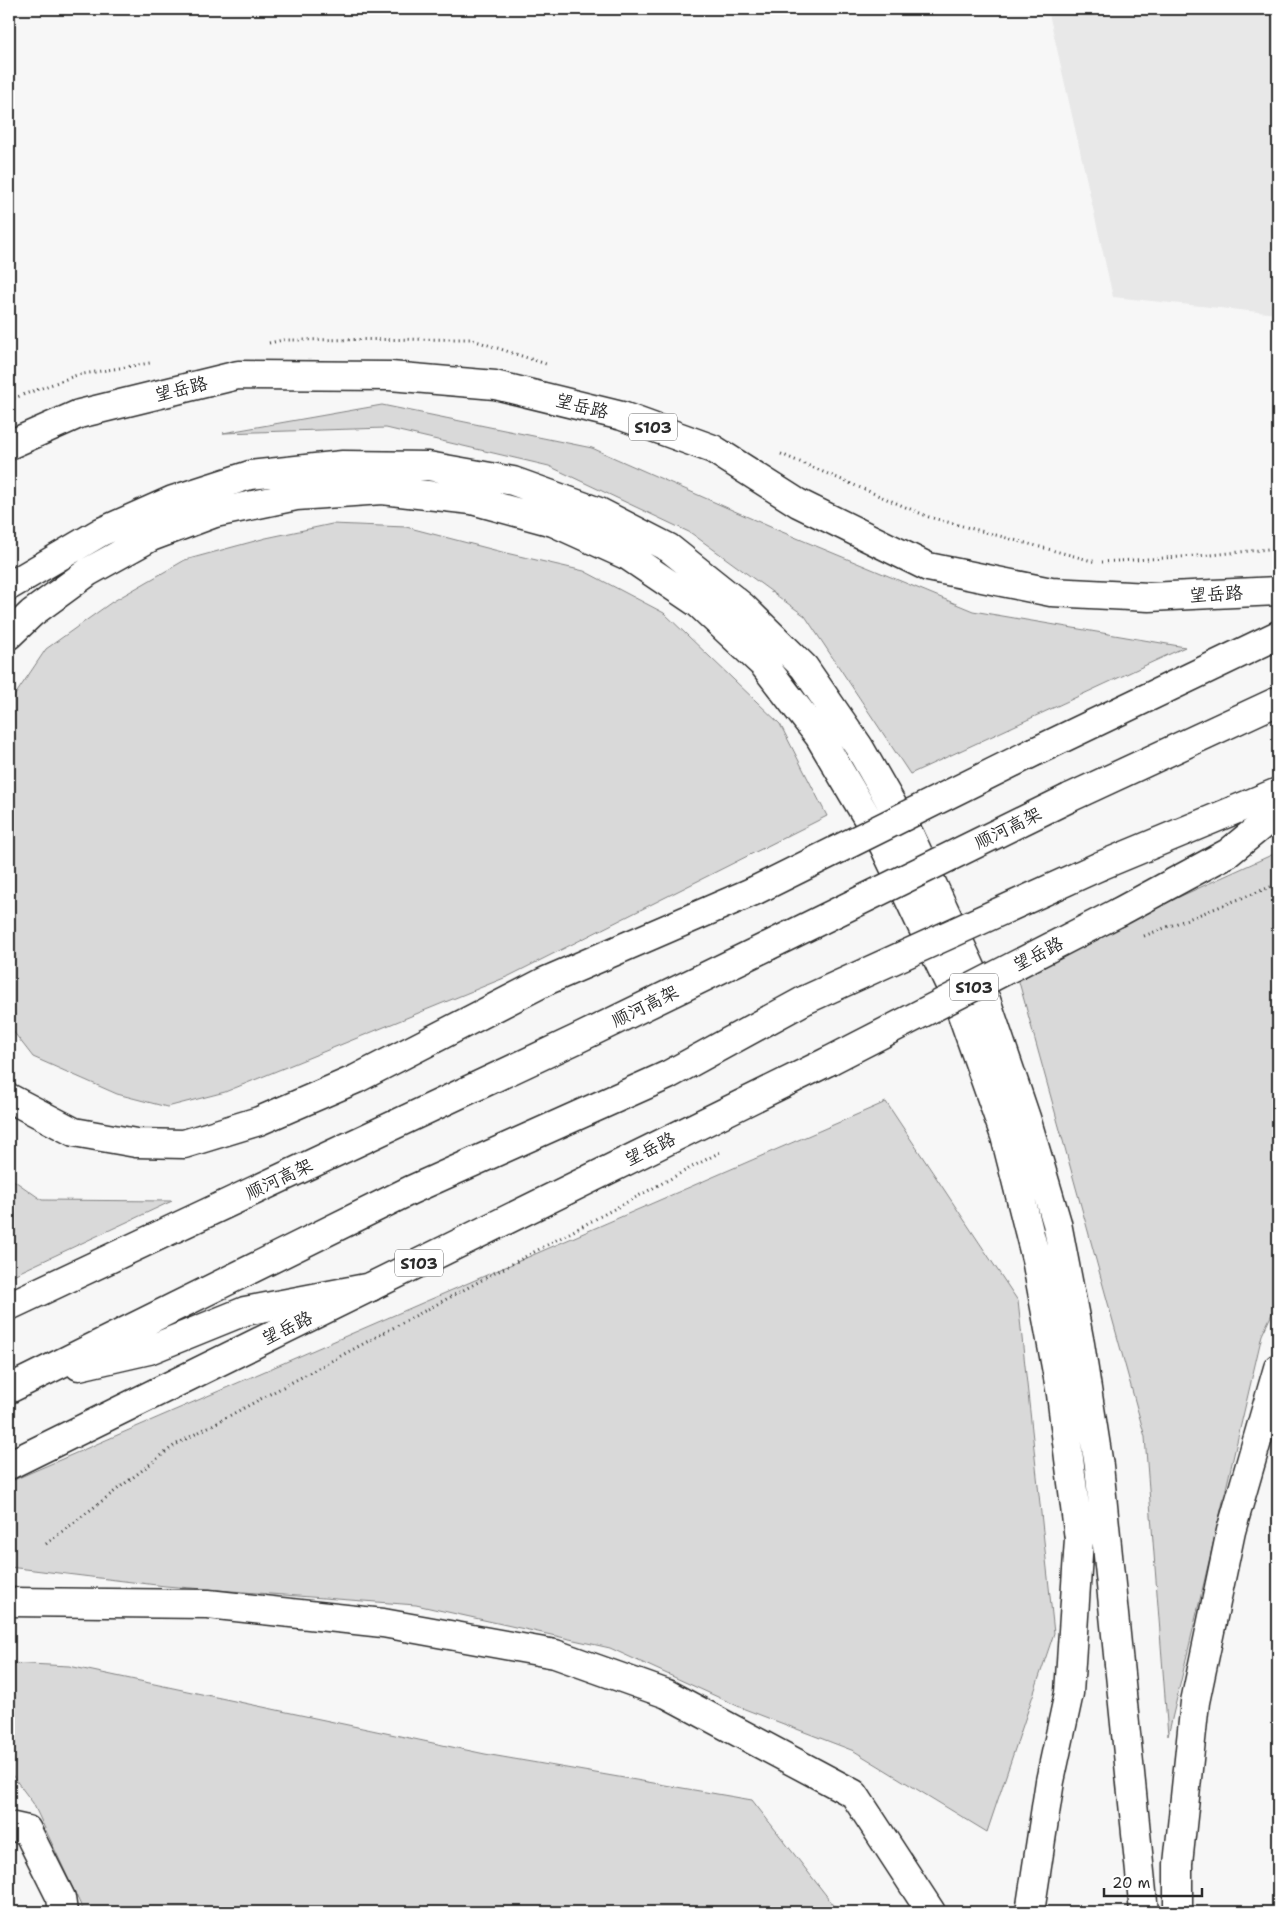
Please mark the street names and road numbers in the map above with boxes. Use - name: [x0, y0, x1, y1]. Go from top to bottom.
- street label: 望岳路: [152, 371, 210, 407]
- street label: 望岳路: [553, 388, 611, 424]
- road number: S103: [629, 414, 677, 441]
- street label: 望岳路: [1188, 581, 1244, 607]
- street label: 顺河高架: [970, 801, 1046, 855]
- street label: 望岳路: [1008, 931, 1068, 977]
- road number: S103: [950, 974, 998, 1000]
- street label: 顺河高架: [607, 979, 683, 1033]
- street label: 望岳路: [620, 1126, 680, 1172]
- street label: 顺河高架: [241, 1153, 317, 1205]
- road number: S103: [395, 1250, 443, 1276]
- street label: 望岳路: [257, 1305, 317, 1351]

